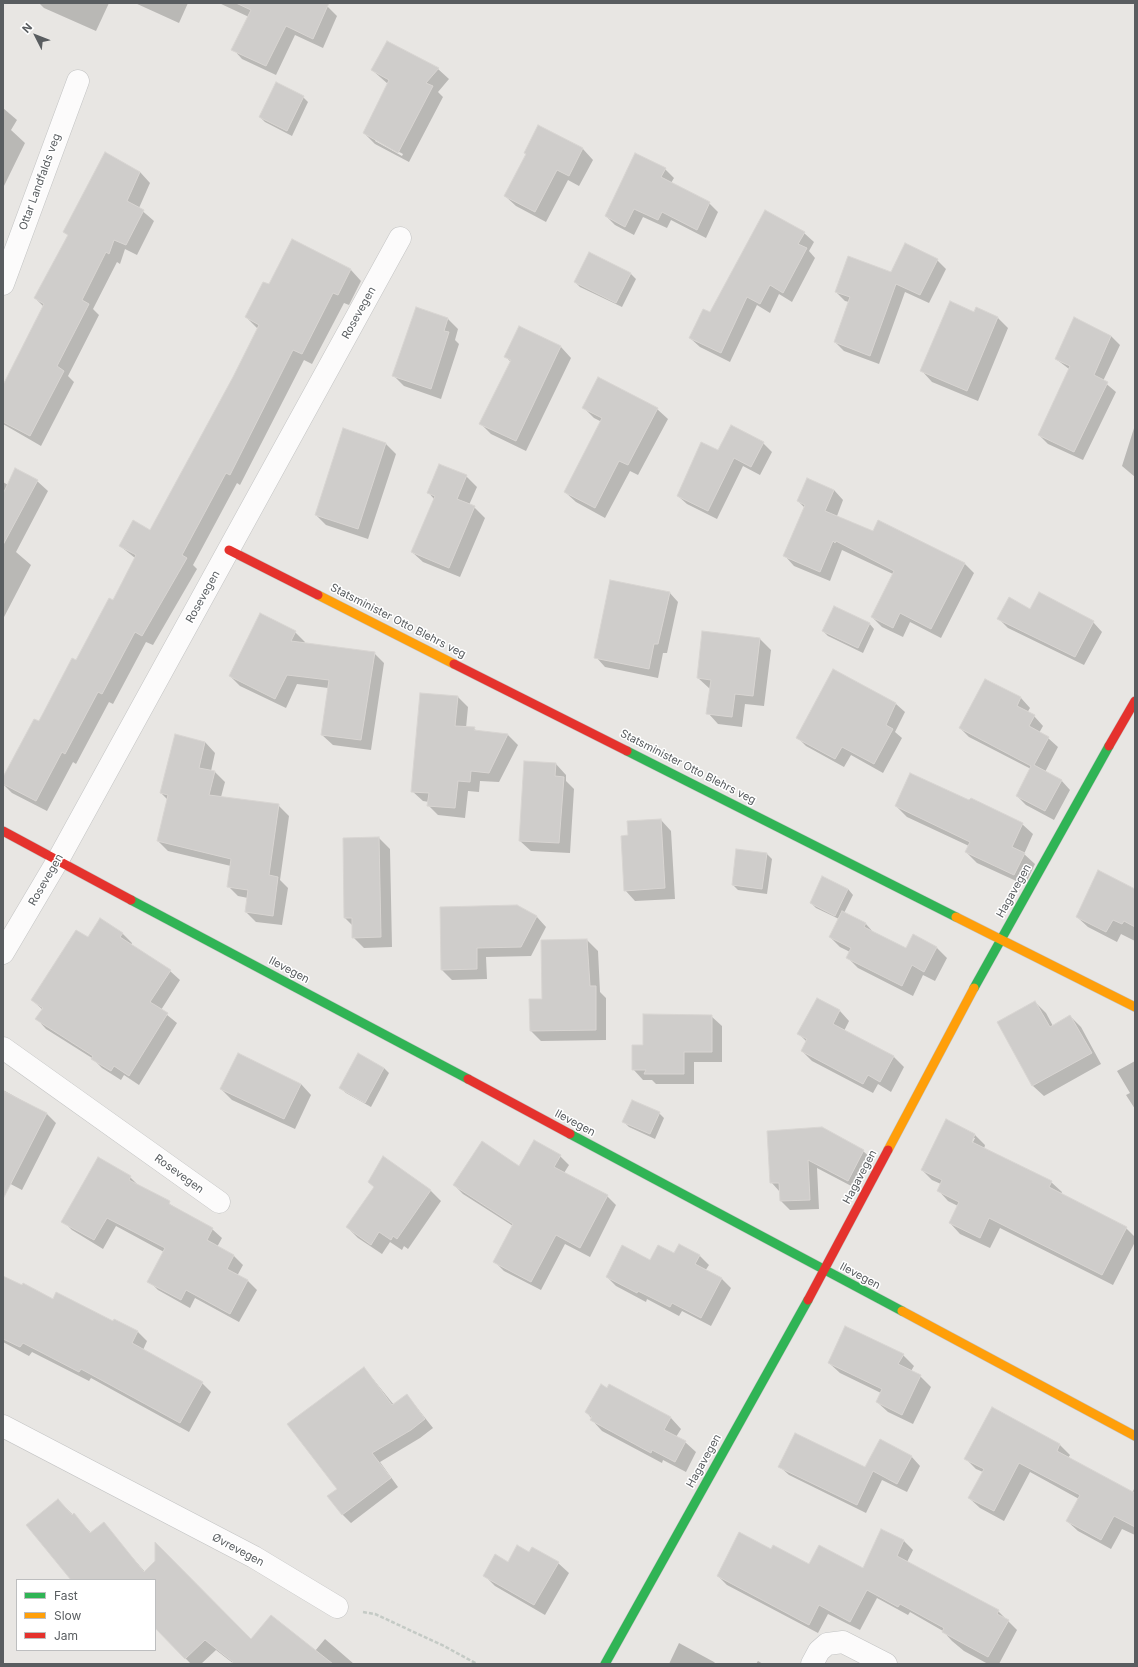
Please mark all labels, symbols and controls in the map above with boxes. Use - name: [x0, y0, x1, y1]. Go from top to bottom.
- north arrow: [16, 16, 56, 56]
- text: N: [19, 20, 35, 36]
- street label: Ottar Landfalds veg: [16, 132, 64, 232]
- street label: Rosevegen: [339, 285, 379, 341]
- street label: Rosevegen: [183, 569, 223, 625]
- street label: Statsminister Otto Blehrs veg: [328, 581, 468, 661]
- street label: Statsminister Otto Blehrs veg: [618, 727, 758, 807]
- street label: Rosevegen: [26, 852, 66, 908]
- street label: Hagavegen: [994, 862, 1034, 920]
- street label: Ilevegen: [267, 954, 311, 986]
- street label: Ilevegen: [553, 1107, 597, 1139]
- street label: Hagavegen: [840, 1148, 880, 1206]
- street label: Rosevegen: [152, 1152, 206, 1196]
- street label: Ilevegen: [838, 1260, 882, 1292]
- street label: Hagavegen: [684, 1432, 724, 1490]
- street label: Øvrevegen: [210, 1531, 266, 1569]
- legend: [16, 1579, 156, 1651]
- text: Fast: [54, 1588, 78, 1603]
- text: Slow: [54, 1608, 81, 1623]
- text: Jam: [54, 1628, 78, 1643]

